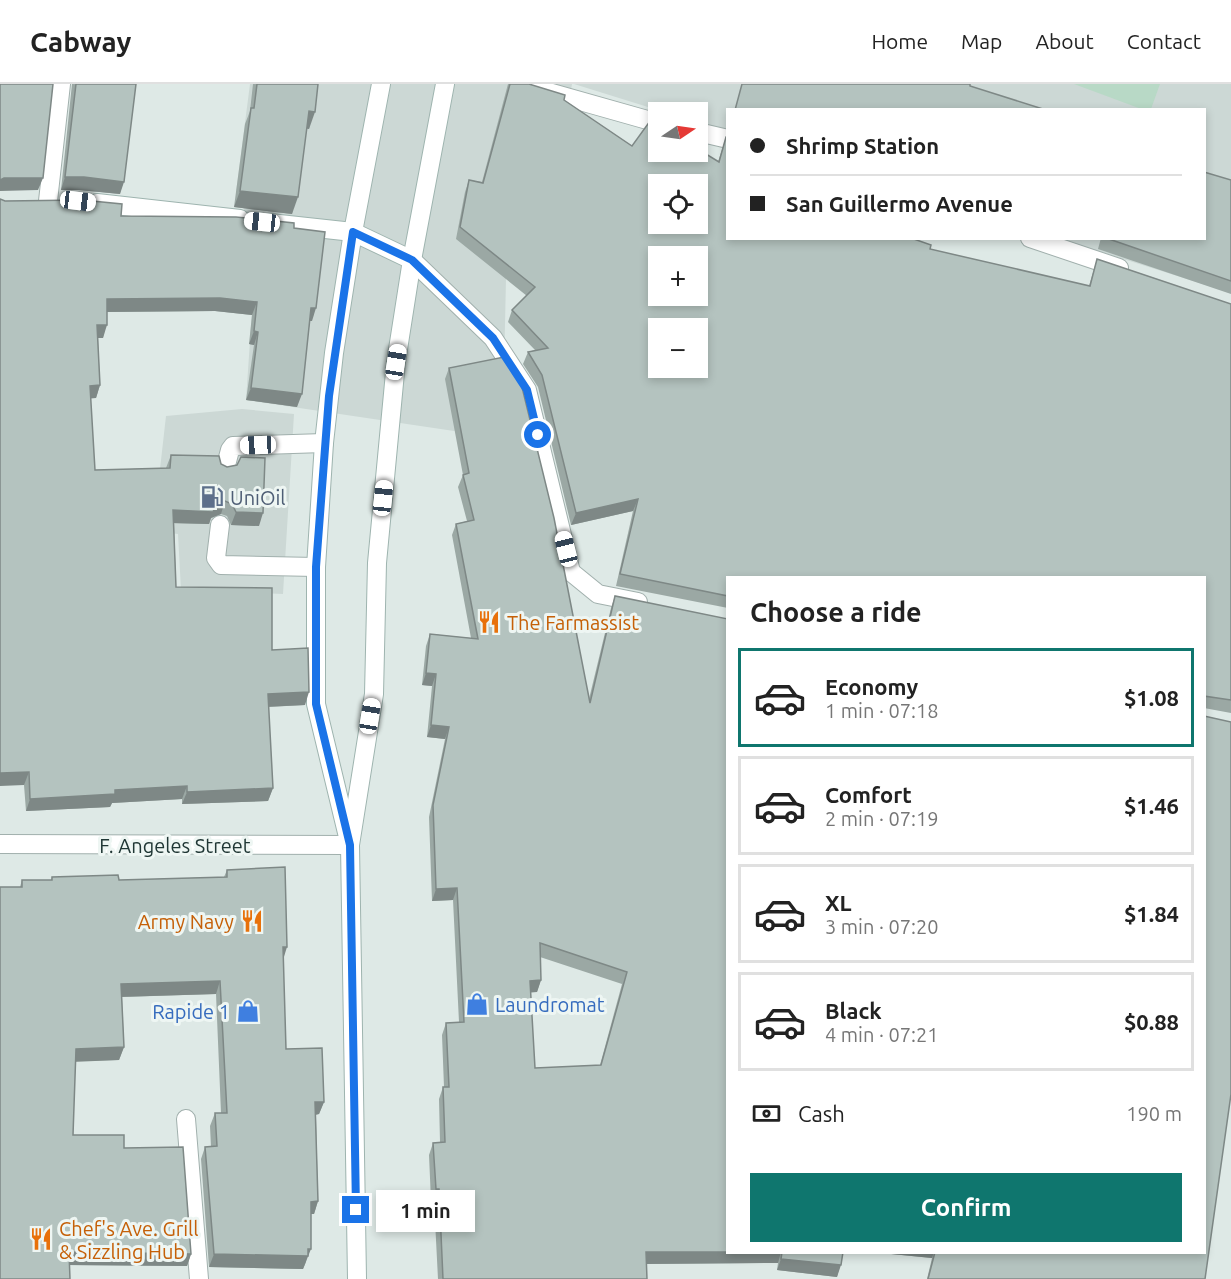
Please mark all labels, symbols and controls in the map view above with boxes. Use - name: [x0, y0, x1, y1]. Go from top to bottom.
- text: Cabway: [30, 26, 131, 57]
- text: Home: [871, 29, 928, 53]
- text: Map: [961, 29, 1002, 53]
- text: About: [1035, 29, 1094, 53]
- text: Contact: [1127, 29, 1201, 53]
- north arrow: [648, 102, 708, 162]
- map controls: [648, 102, 708, 378]
- text: Shrimp Station: [786, 133, 939, 158]
- button: locate: [648, 174, 708, 234]
- car: [59, 190, 97, 212]
- text: San Guillermo Avenue: [786, 191, 1013, 216]
- car: [243, 211, 281, 233]
- button: +: [648, 246, 708, 306]
- button: −: [648, 318, 708, 378]
- car: [384, 343, 408, 381]
- route start: [524, 421, 551, 448]
- car: [240, 435, 276, 455]
- car: [372, 479, 394, 517]
- fuel station icon: UniOil: [199, 484, 225, 510]
- place label: UniOil: [230, 486, 286, 509]
- car: [553, 529, 579, 569]
- text: Choose a ride: [750, 597, 922, 627]
- restaurant icon: The Farmassist: [476, 609, 502, 635]
- place label: The Farmassist: [507, 611, 639, 634]
- icon: car: [753, 671, 807, 725]
- text: Economy: [825, 674, 918, 699]
- text: $1.08: [1124, 685, 1179, 710]
- car: [358, 697, 382, 735]
- text: 1 min · 07:18: [825, 699, 939, 722]
- icon: car: [753, 779, 807, 833]
- text: Comfort: [825, 782, 912, 807]
- text: $1.46: [1124, 793, 1179, 818]
- text: 2 min · 07:19: [825, 807, 939, 830]
- street label: F. Angeles Street: [99, 834, 251, 857]
- icon: car: [753, 887, 807, 941]
- text: XL: [825, 890, 852, 915]
- text: $1.84: [1124, 901, 1179, 926]
- restaurant icon: Army Navy: [239, 908, 265, 934]
- place label: Army Navy: [138, 910, 234, 933]
- text: 3 min · 07:20: [825, 915, 939, 938]
- shop icon: Laundromat: [464, 991, 490, 1017]
- place label: Laundromat: [495, 993, 605, 1016]
- icon: car: [753, 995, 807, 1049]
- shop icon: Rapide 1: [235, 998, 261, 1024]
- text: Black: [825, 998, 882, 1023]
- place label: Rapide 1: [152, 1000, 230, 1023]
- text: $0.88: [1124, 1009, 1179, 1034]
- text: 4 min · 07:21: [825, 1023, 939, 1046]
- icon: cash: [750, 1097, 783, 1130]
- text: Cash: [798, 1101, 845, 1126]
- text: 190 m: [1126, 1102, 1182, 1125]
- button: Confirm: [750, 1173, 1182, 1242]
- callout: 1 min: [377, 1189, 476, 1231]
- route end: [342, 1196, 369, 1223]
- text: 1 min: [400, 1199, 451, 1222]
- place label: Chef's Ave. Grill & Sizzling Hub: [59, 1217, 199, 1263]
- restaurant icon: Chef's Ave. Grill & Sizzling Hub: [28, 1226, 54, 1252]

